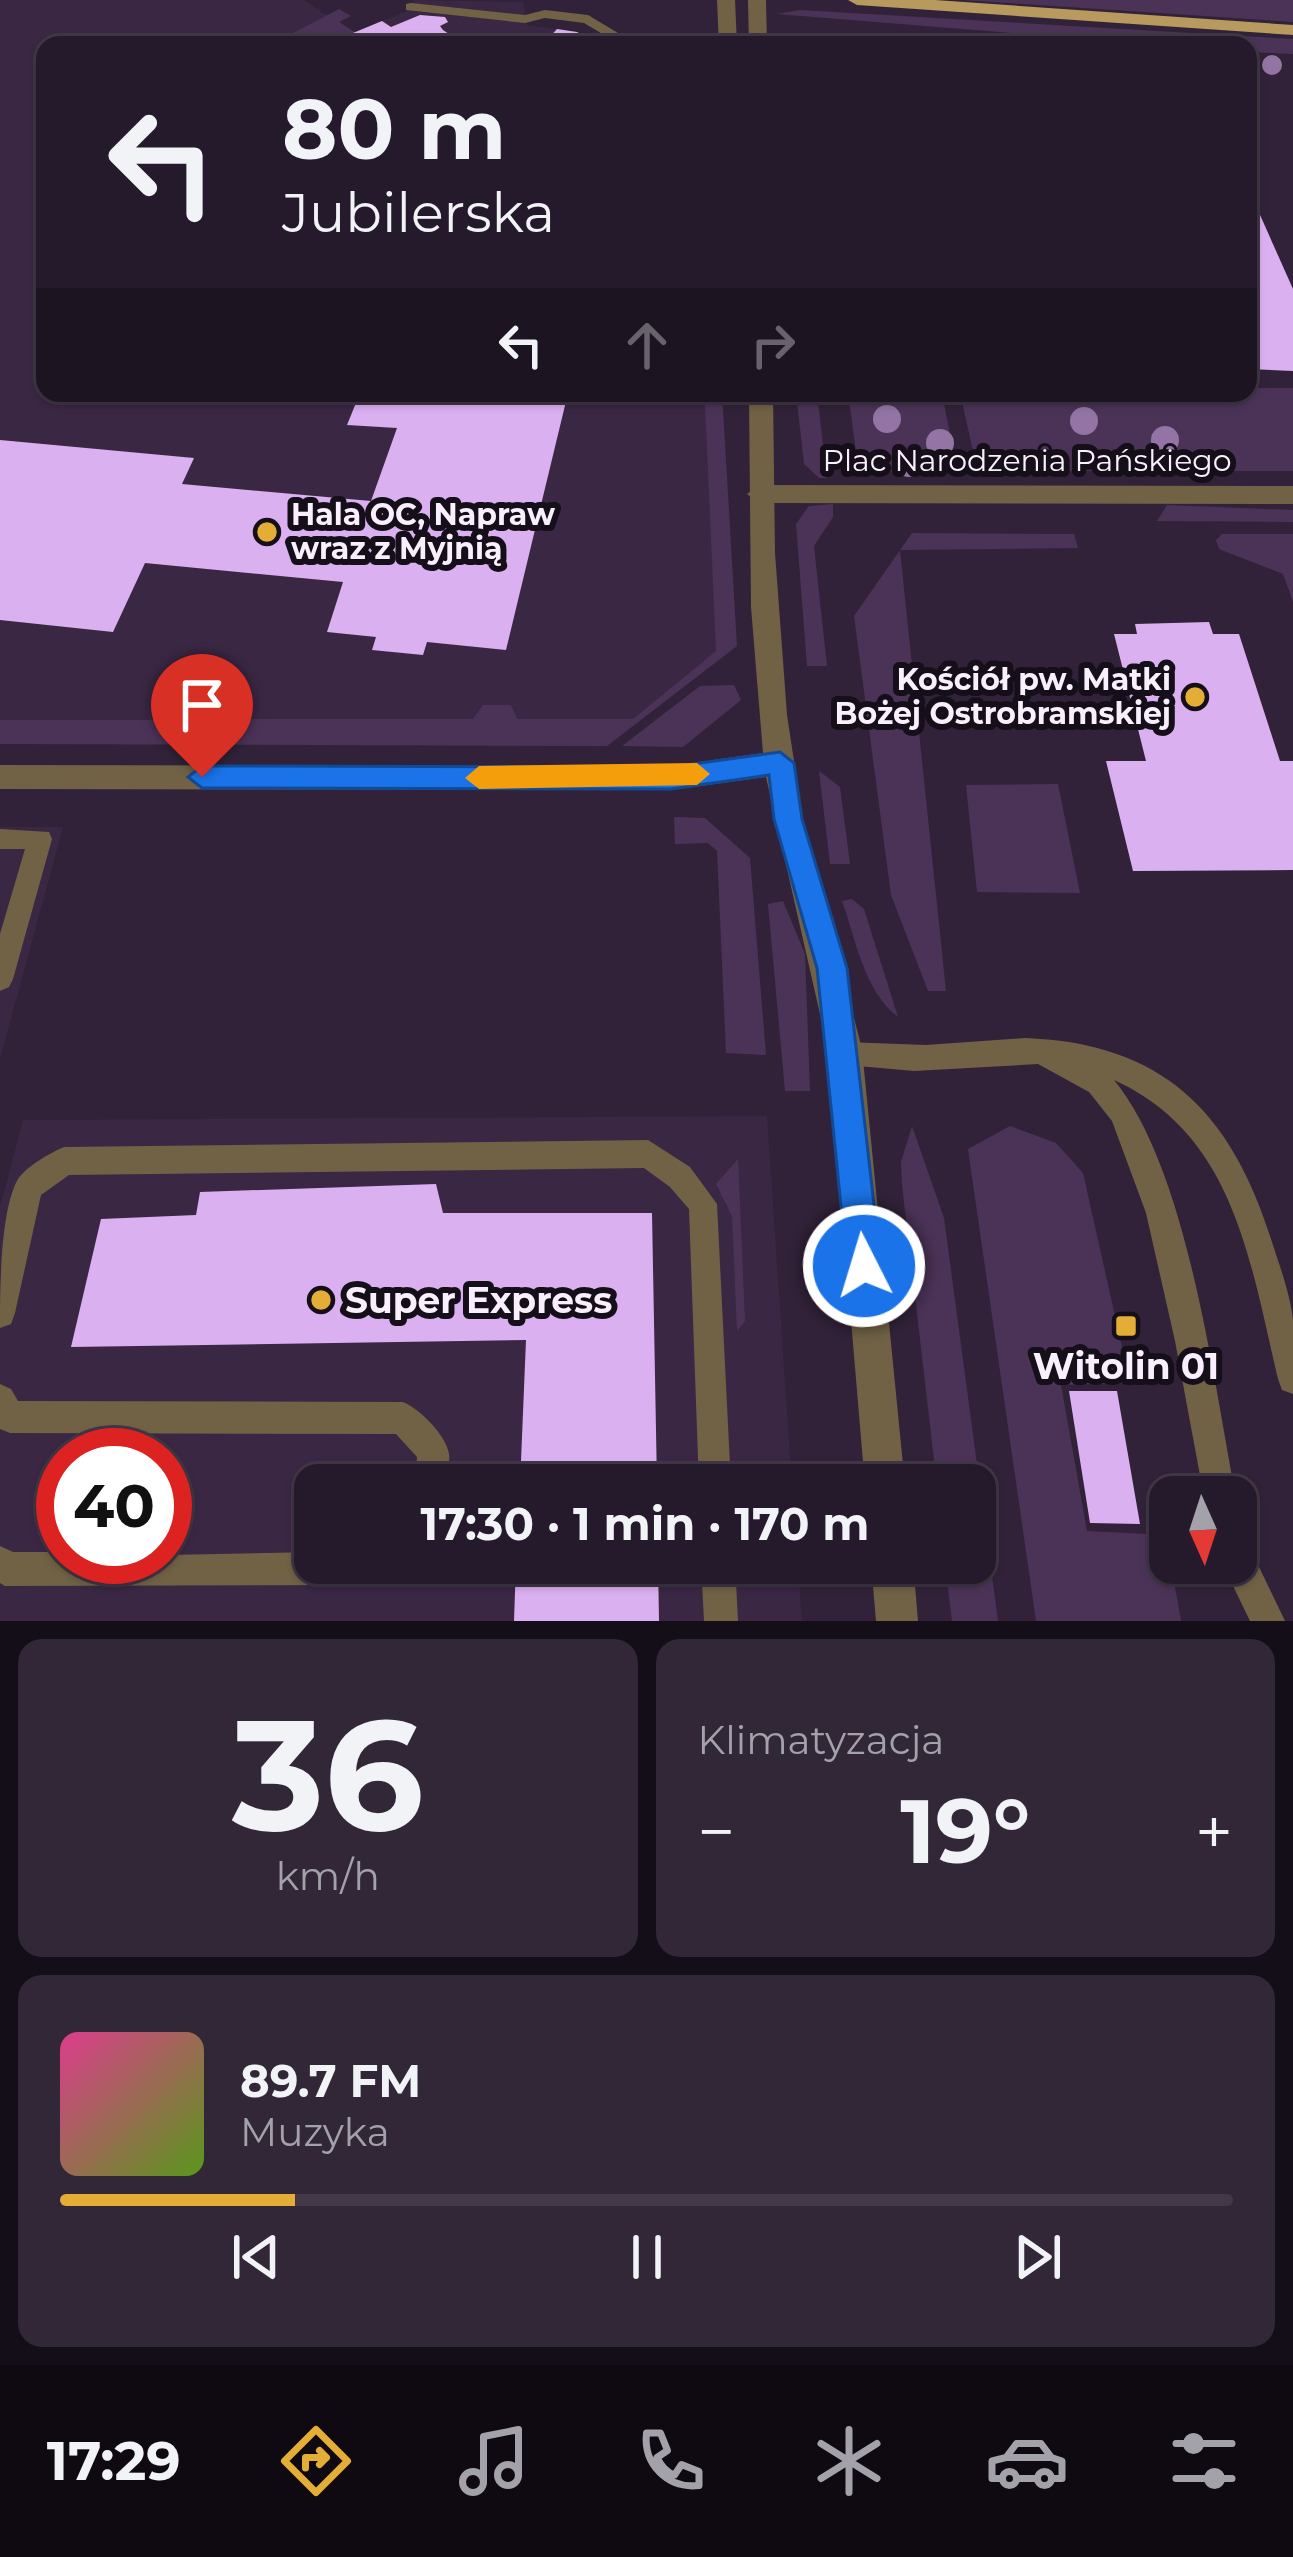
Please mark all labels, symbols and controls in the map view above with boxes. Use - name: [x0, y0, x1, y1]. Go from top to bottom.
- text: 80 m: [282, 78, 506, 180]
- icon: left: [84, 84, 240, 240]
- text: Jubilerska: [282, 180, 555, 246]
- icon: left: [488, 312, 554, 378]
- icon: ahead: [614, 312, 680, 378]
- icon: right: [740, 312, 806, 378]
- street label: Plac Narodzenia Pańskiego: [822, 442, 1232, 479]
- place label: Hala OC, Napraw wraz z Myjnią: [291, 496, 556, 567]
- marker: Hala OC, Napraw wraz z Myjnią: [254, 519, 280, 545]
- pin: [151, 654, 253, 777]
- place label: Kościół pw. Matki Bożej Ostrobramskiej: [834, 661, 1171, 732]
- icon: arrive: [169, 672, 235, 738]
- marker: Kościół pw. Matki Bożej Ostrobramskiej: [1182, 684, 1208, 710]
- position arrow: [801, 1203, 927, 1329]
- place label: Super Express: [345, 1278, 612, 1322]
- marker: Super Express: [308, 1287, 334, 1313]
- marker: Witolin 01: [1113, 1313, 1139, 1339]
- place label: Witolin 01: [1033, 1344, 1219, 1388]
- speed limit sign: 40: [36, 1428, 192, 1584]
- north arrow: [1149, 1476, 1257, 1584]
- map controls: [1149, 1476, 1257, 1584]
- text: 17:30 · 1 min · 170 m: [420, 1496, 870, 1551]
- text: 36: [232, 1679, 424, 1869]
- text: Klimatyzacja: [698, 1716, 944, 1764]
- text: 19°: [900, 1776, 1030, 1886]
- text: −: [698, 1791, 735, 1872]
- text: +: [1195, 1791, 1233, 1872]
- text: km/h: [276, 1852, 380, 1900]
- text: 89.7 FM: [240, 2053, 421, 2108]
- text: Muzyka: [240, 2108, 390, 2156]
- icon: previous: [223, 2224, 289, 2290]
- icon: pause: [614, 2224, 680, 2290]
- icon: next: [1005, 2224, 1071, 2290]
- icon: directions: [274, 2419, 358, 2503]
- icon: music: [452, 2419, 536, 2503]
- icon: phone: [629, 2419, 713, 2503]
- icon: climate: [807, 2419, 891, 2503]
- icon: car: [985, 2419, 1069, 2503]
- icon: filters: [1162, 2419, 1246, 2503]
- text: 17:29: [47, 2428, 181, 2494]

